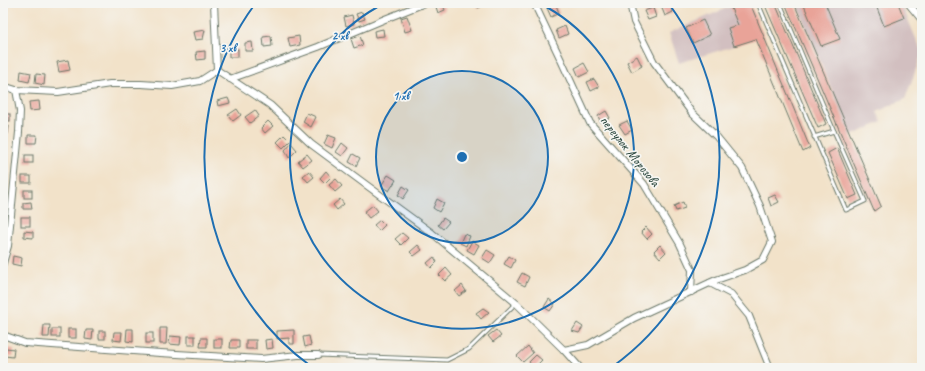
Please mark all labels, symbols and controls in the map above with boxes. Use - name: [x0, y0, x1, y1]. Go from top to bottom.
- text: 2 хв: [332, 28, 350, 44]
- text: 3 хв: [220, 40, 238, 56]
- text: 1 хв: [393, 88, 411, 104]
- street label: переулок Морозова: [596, 112, 665, 191]
- centre of rings: [455, 150, 469, 164]

